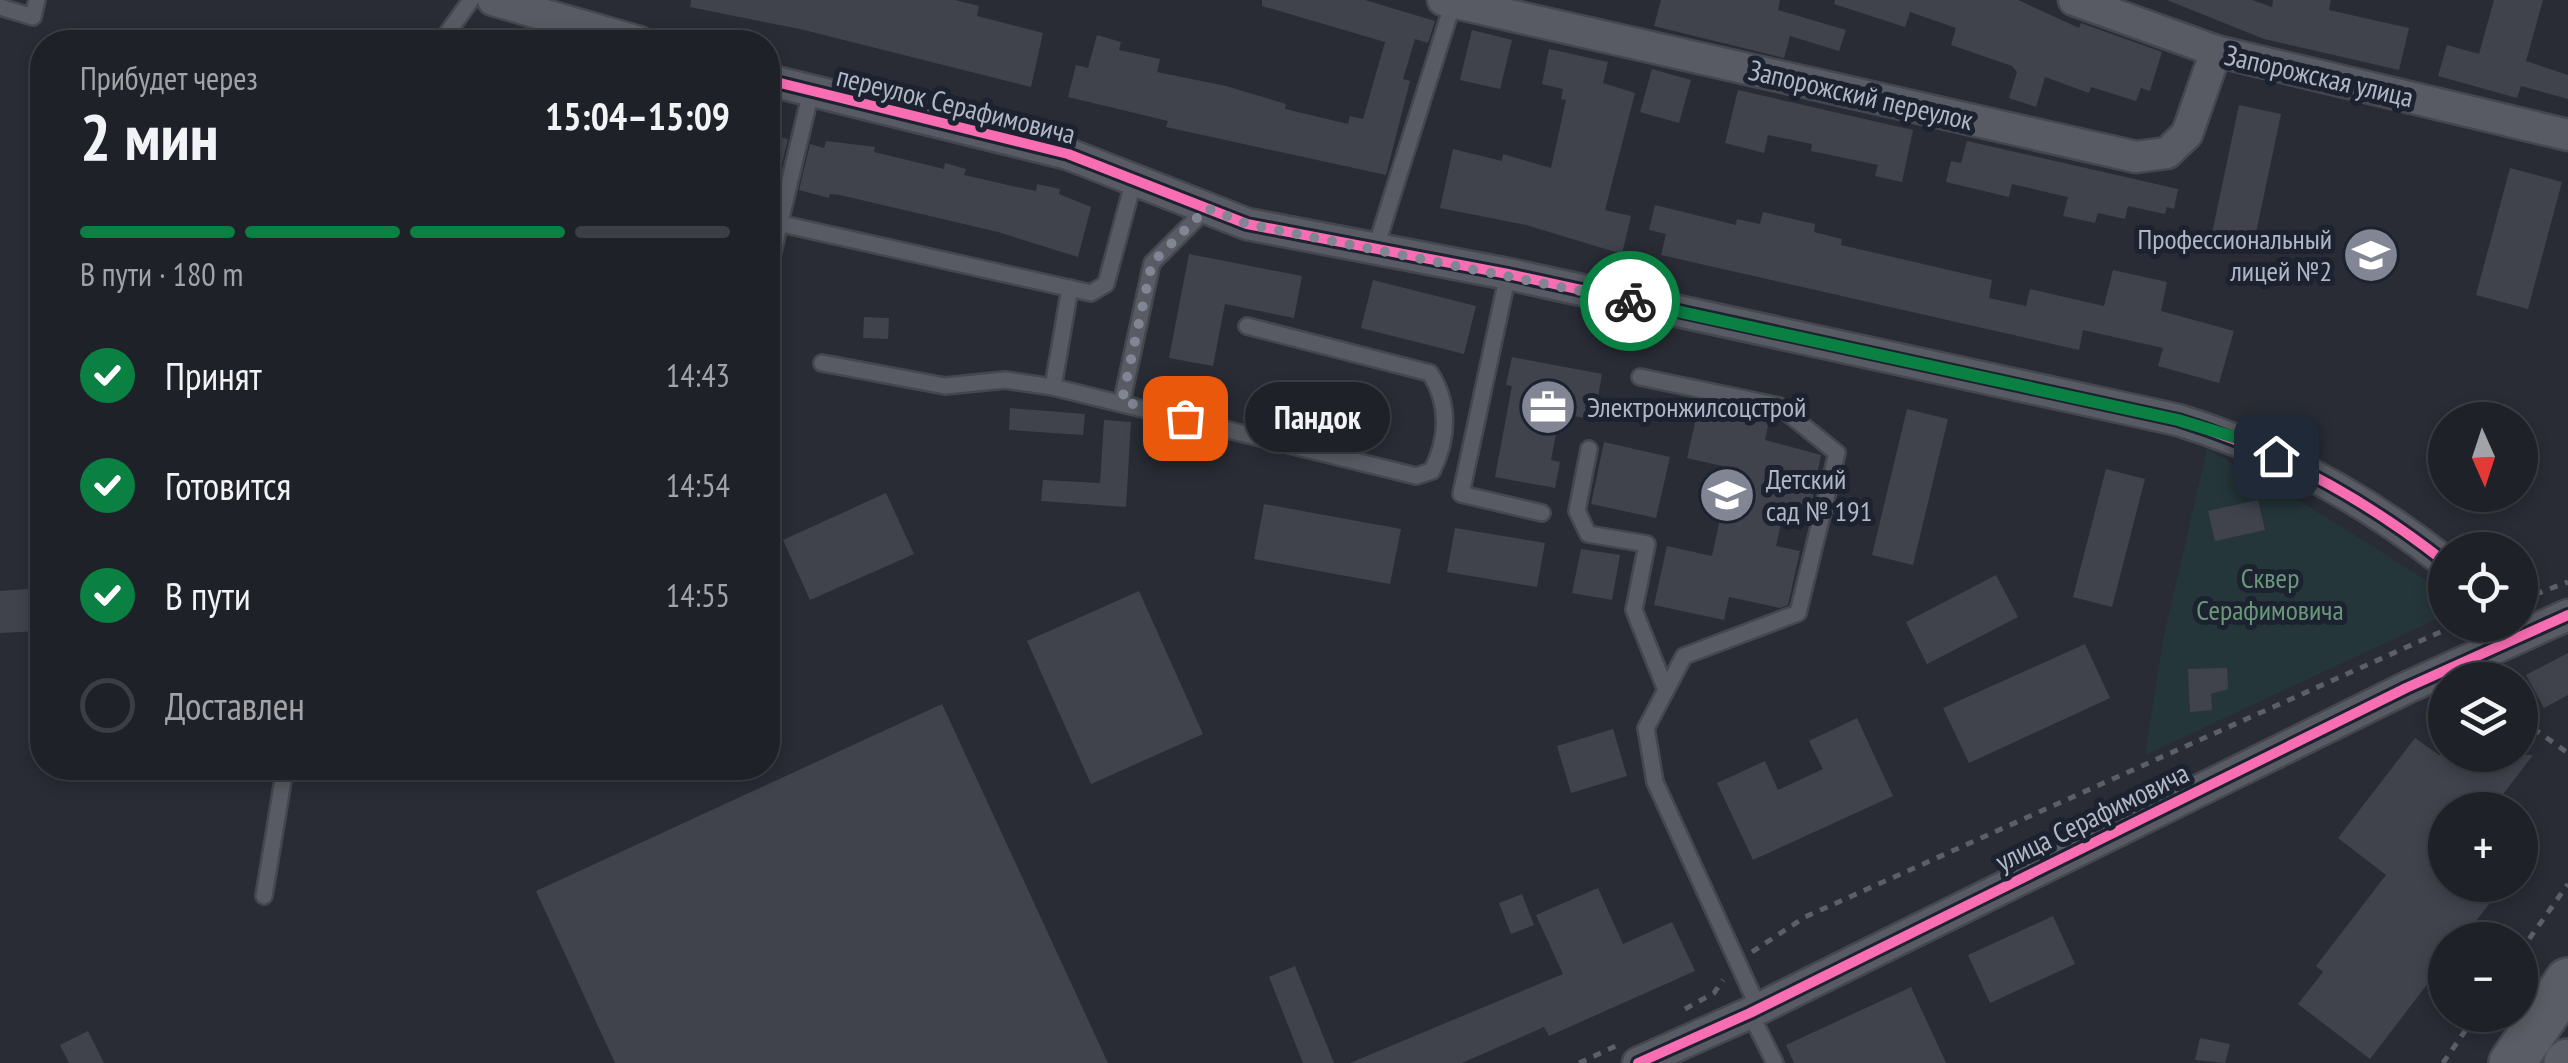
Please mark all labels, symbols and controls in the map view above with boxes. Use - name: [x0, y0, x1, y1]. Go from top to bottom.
- street label: Запорожская улица: [2221, 36, 2417, 115]
- street label: Запорожский переулок: [1745, 51, 1977, 138]
- text: Прибудет через: [80, 57, 258, 99]
- street label: переулок Серафимовича: [833, 57, 1079, 152]
- text: 15:04–15:09: [545, 91, 730, 140]
- text: 2 мин: [80, 94, 219, 178]
- place label: Профессиональный лицей №2: [2138, 220, 2332, 289]
- school or university icon: Профессиональный лицей №2: [2341, 225, 2401, 285]
- courier: [1580, 251, 1680, 351]
- text: В пути · 180 m: [80, 253, 243, 295]
- icon: bike: [1603, 274, 1658, 329]
- icon: check: [80, 348, 135, 403]
- text: Принят: [165, 351, 262, 400]
- text: 14:43: [666, 354, 730, 396]
- pin: [1143, 376, 1228, 461]
- office icon: Электронжилсоцстрой: [1518, 377, 1578, 437]
- callout: Пандок: [1245, 383, 1390, 453]
- place label: Электронжилсоцстрой: [1587, 388, 1806, 425]
- icon: bag: [1158, 391, 1213, 446]
- text: Пандок: [1274, 396, 1361, 438]
- north arrow: [2428, 402, 2538, 512]
- map controls: [2428, 402, 2538, 1032]
- pin: [2234, 414, 2319, 499]
- icon: home: [2249, 429, 2304, 484]
- icon: check: [80, 458, 135, 513]
- place label: Детский сад № 191: [1766, 460, 1872, 529]
- text: Готовится: [165, 461, 291, 510]
- text: 14:54: [666, 464, 730, 506]
- school or university icon: Детский сад № 191: [1697, 465, 1757, 525]
- button: locate: [2428, 532, 2538, 642]
- park label: Сквер Серафимовича: [2196, 559, 2344, 628]
- icon: check: [80, 568, 135, 623]
- text: В пути: [165, 571, 251, 620]
- text: 14:55: [666, 574, 730, 616]
- button: layers: [2428, 662, 2538, 772]
- text: Доставлен: [165, 681, 305, 730]
- street label: улица Серафимовича: [1989, 754, 2195, 879]
- button: +: [2428, 792, 2538, 902]
- button: −: [2428, 922, 2538, 1032]

